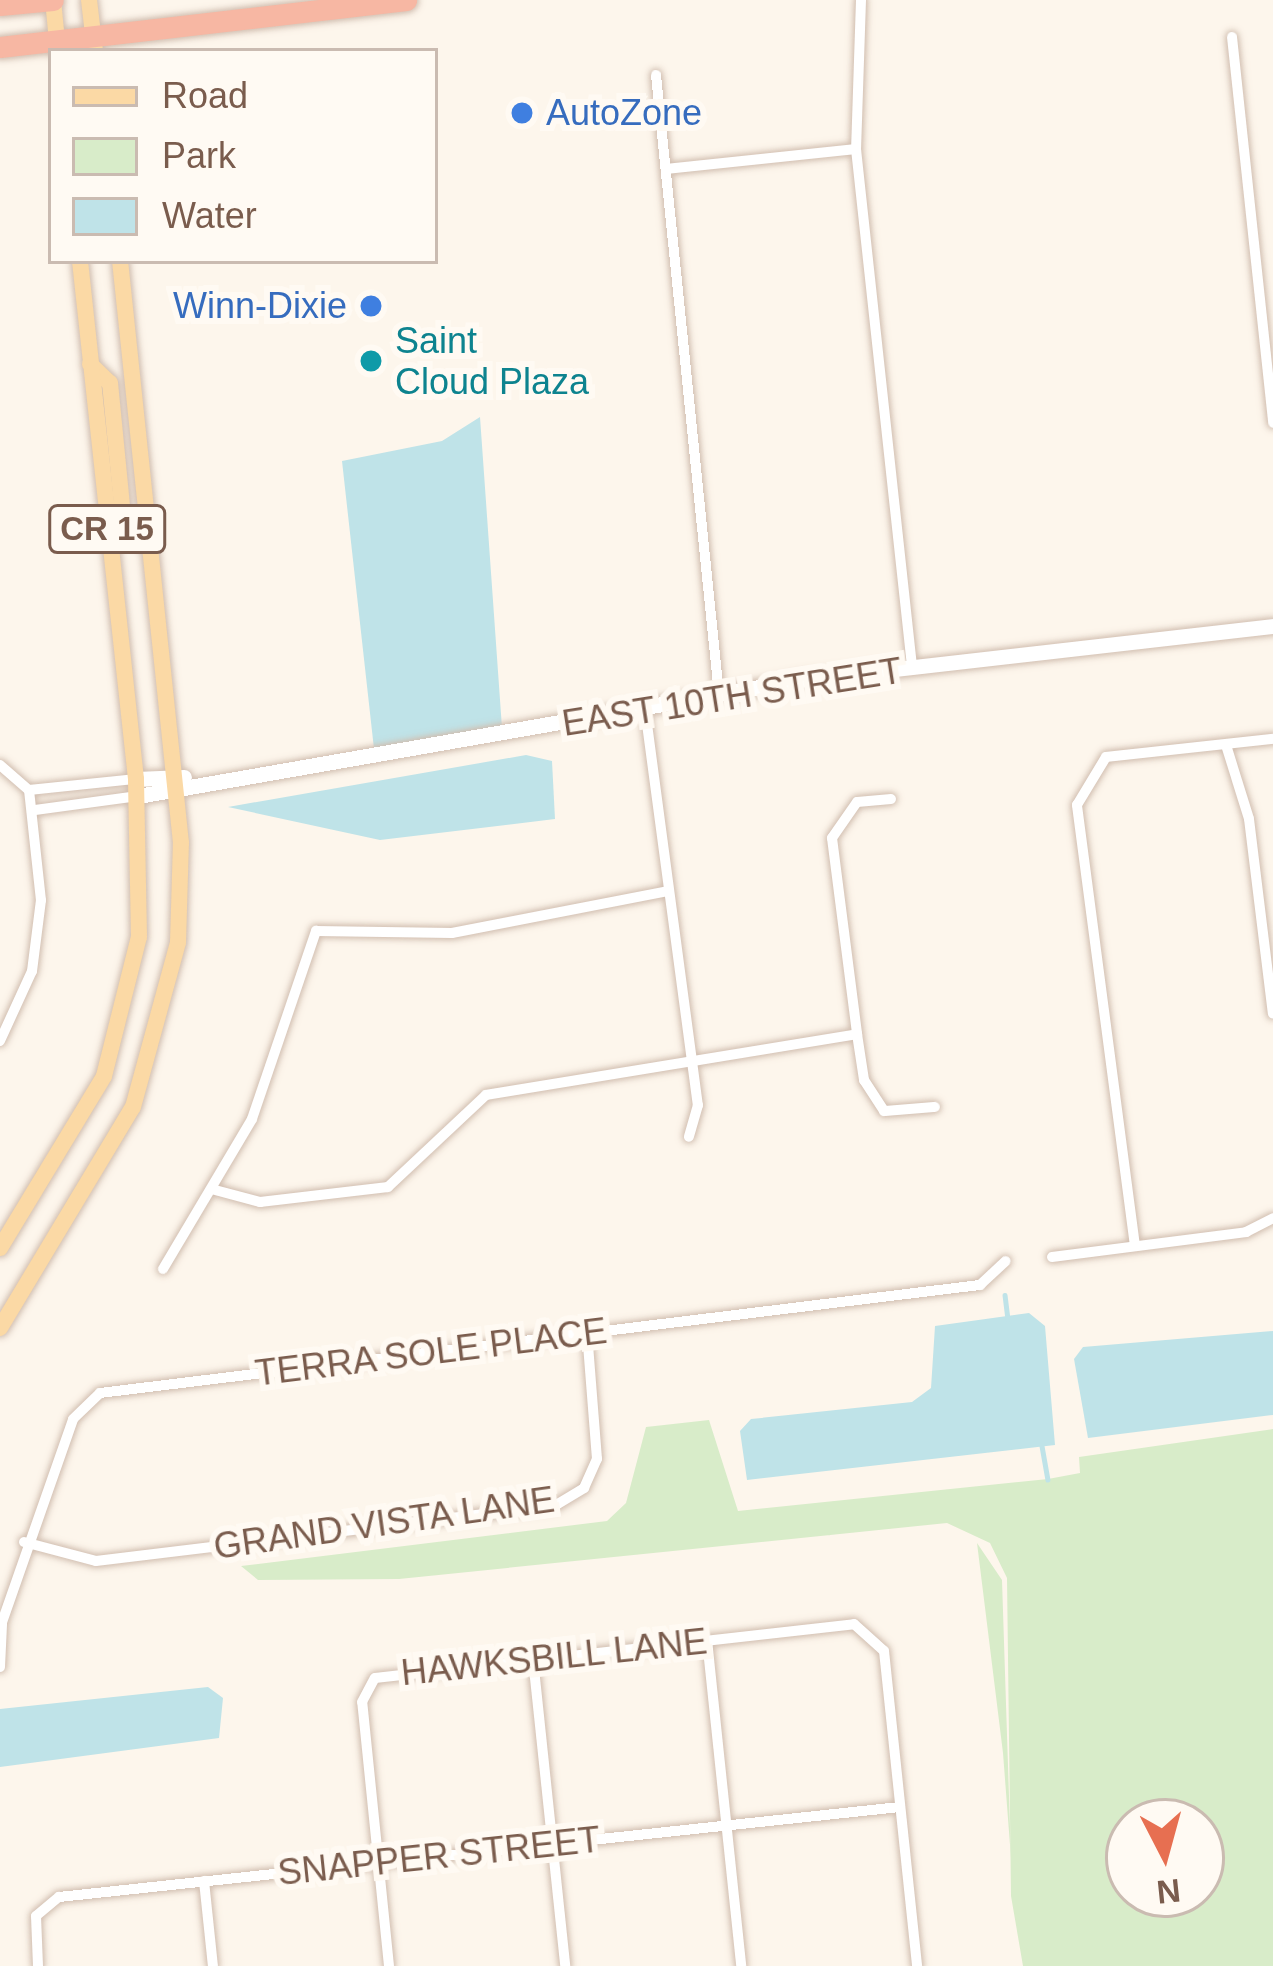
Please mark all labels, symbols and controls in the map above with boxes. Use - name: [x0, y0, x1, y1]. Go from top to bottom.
- legend: [48, 48, 438, 264]
- text: Road: [162, 75, 248, 116]
- place label: AutoZone: [546, 91, 702, 135]
- marker: AutoZone: [509, 100, 535, 126]
- text: Park: [162, 135, 236, 176]
- text: Water: [162, 195, 257, 236]
- place label: Winn-Dixie: [173, 284, 347, 328]
- marker: Winn-Dixie: [358, 293, 384, 319]
- place label: Saint Cloud Plaza: [395, 318, 589, 403]
- marker: Saint Cloud Plaza: [358, 348, 384, 374]
- road number: CR 15: [47, 502, 167, 556]
- street label: EAST 10TH STREET: [559, 649, 905, 745]
- street label: TERRA SOLE PLACE: [252, 1309, 610, 1395]
- street label: GRAND VISTA LANE: [210, 1478, 558, 1568]
- street label: HAWKSBILL LANE: [398, 1619, 710, 1695]
- north arrow: [1105, 1798, 1225, 1918]
- street label: SNAPPER STREET: [276, 1818, 602, 1894]
- text: N: [1155, 1872, 1182, 1911]

